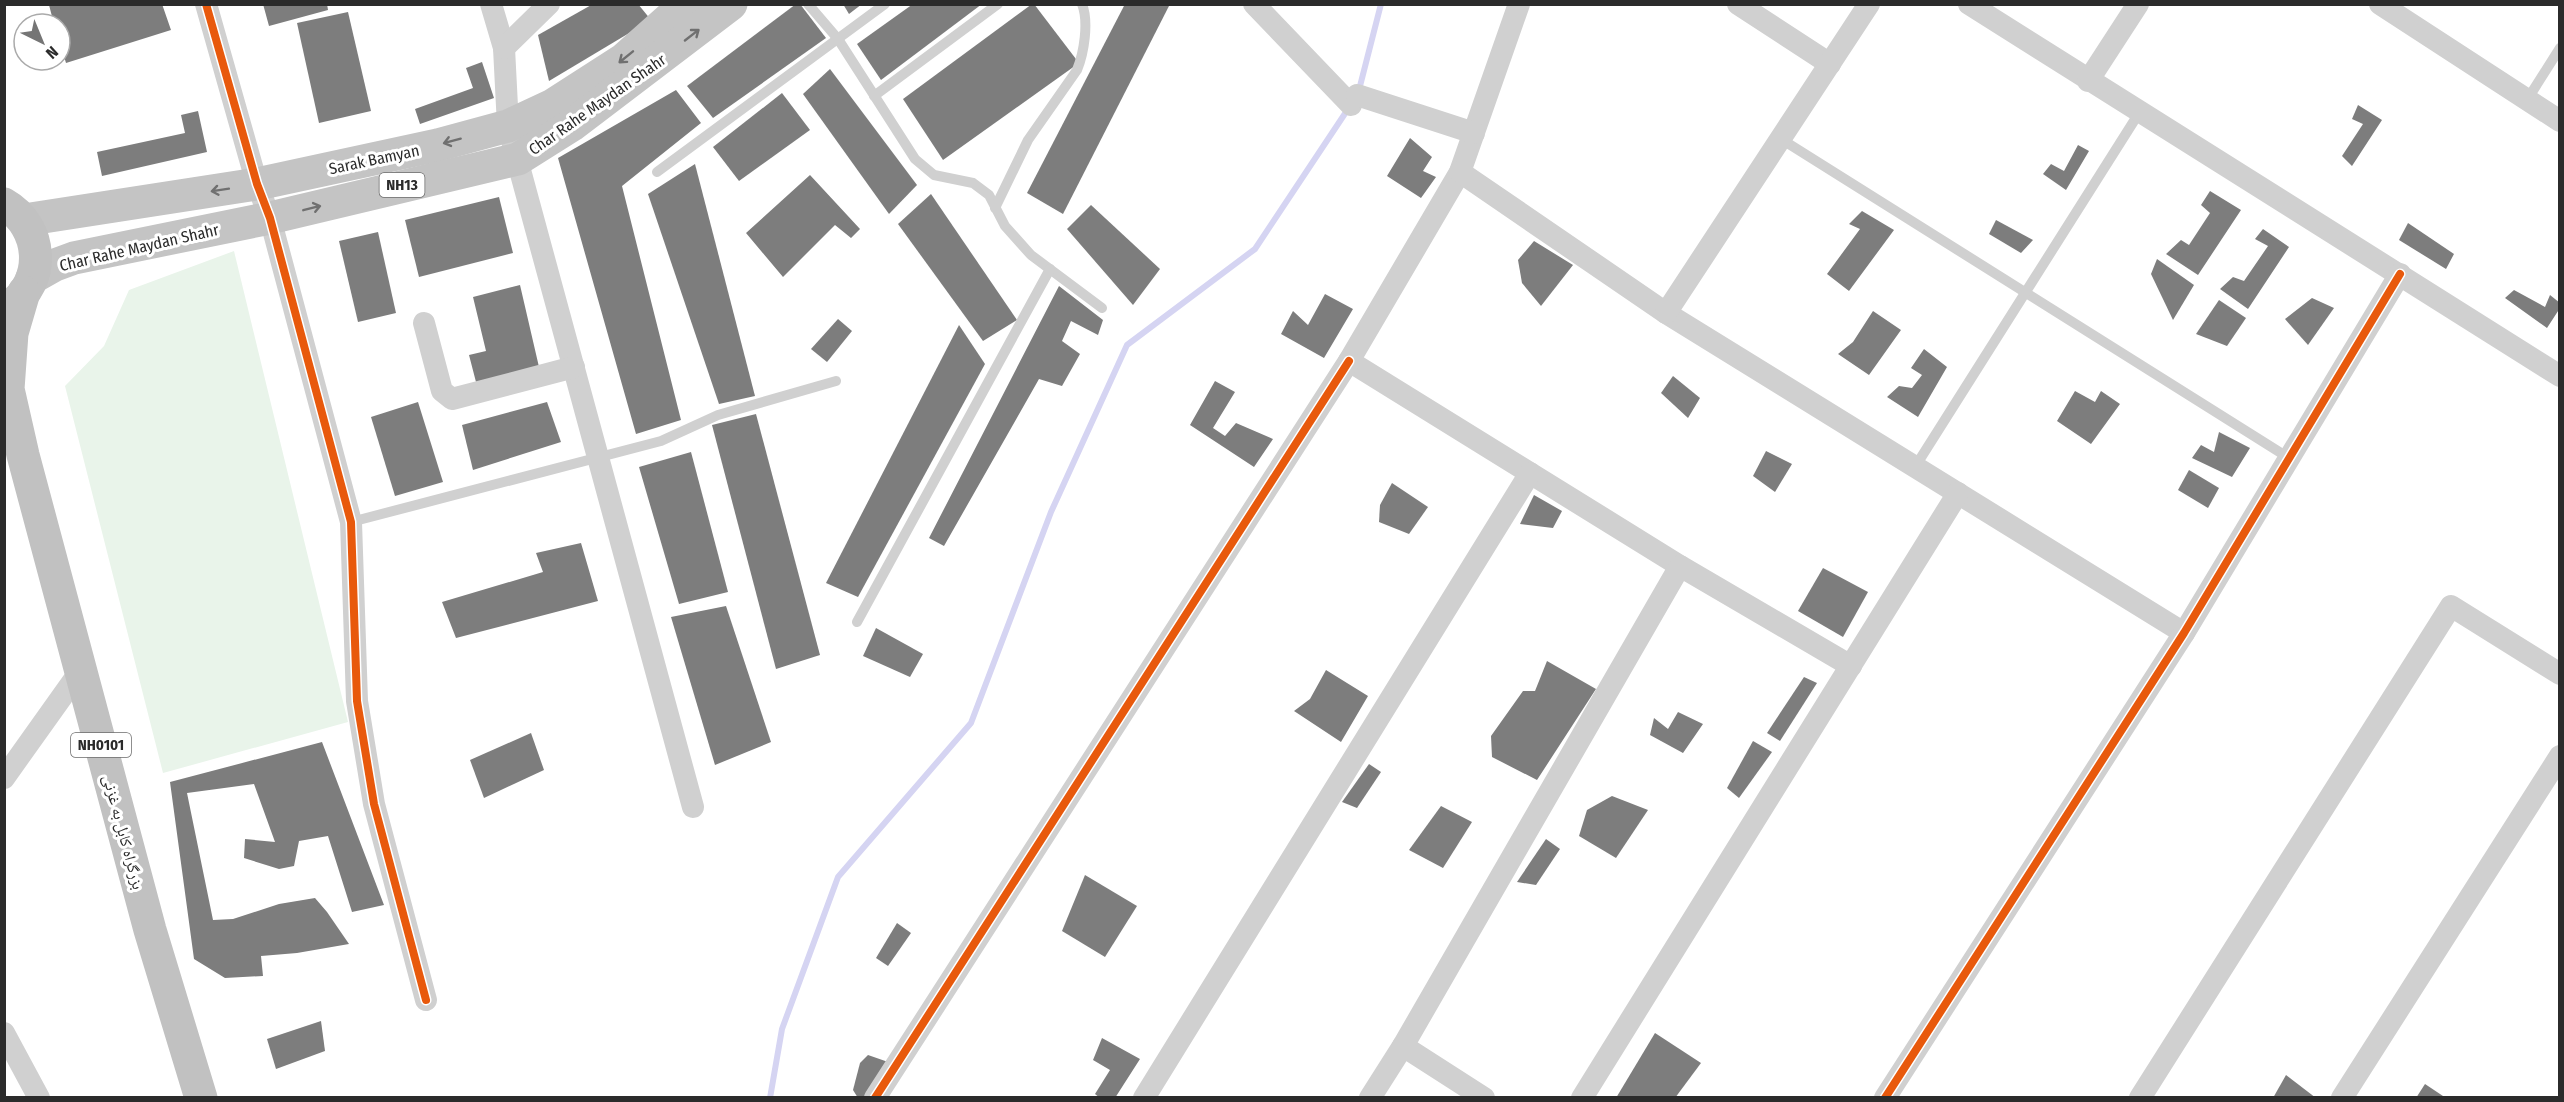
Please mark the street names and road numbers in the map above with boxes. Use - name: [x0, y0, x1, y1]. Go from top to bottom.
- street label: Char Rahe Maydan Shahr: [525, 50, 670, 159]
- street label: Sarak Bamyan: [327, 141, 421, 178]
- road number: NH13: [380, 173, 424, 197]
- street label: Char Rahe Maydan Shahr: [58, 220, 221, 275]
- road number: NH0101: [71, 733, 131, 757]
- street label: بزرگراه کابل به غزنی: [98, 773, 148, 892]

